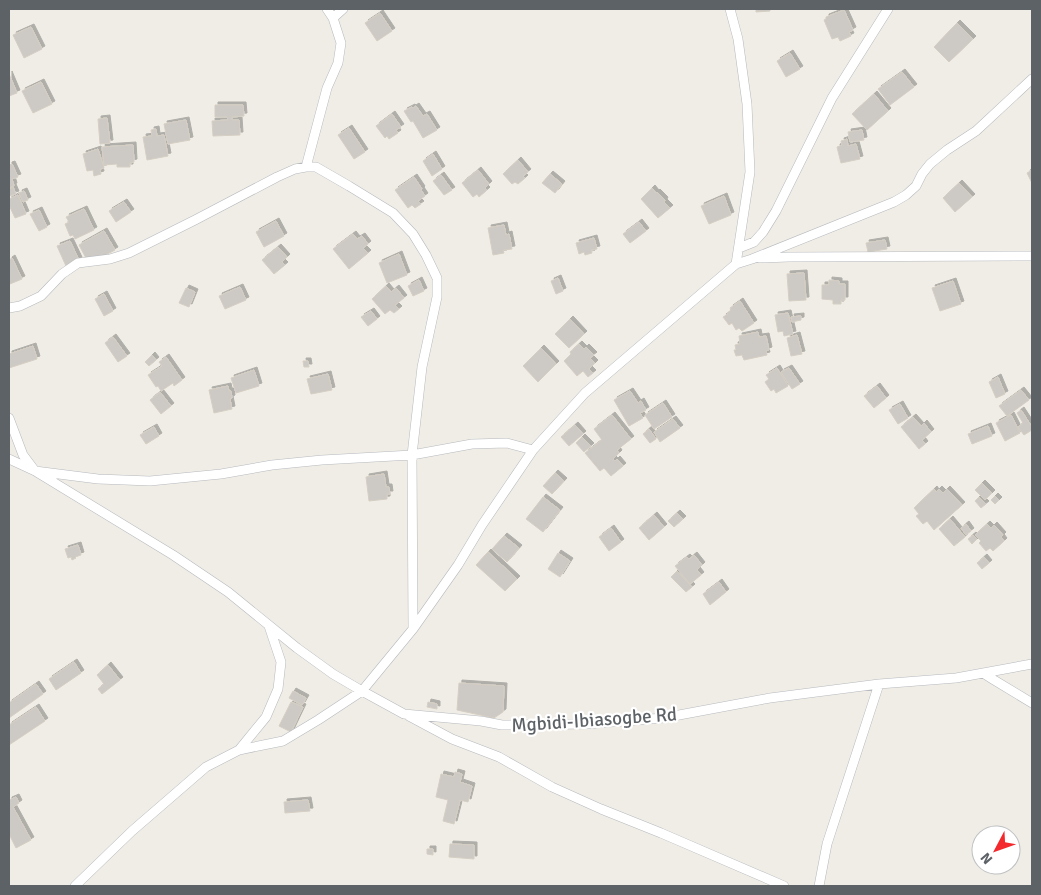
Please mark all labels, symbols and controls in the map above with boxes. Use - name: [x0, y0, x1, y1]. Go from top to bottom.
- street label: Mgbidi-Ibiasogbe Rd: [510, 702, 678, 738]
- north arrow: [971, 825, 1021, 875]
- text: N: [977, 849, 996, 867]

